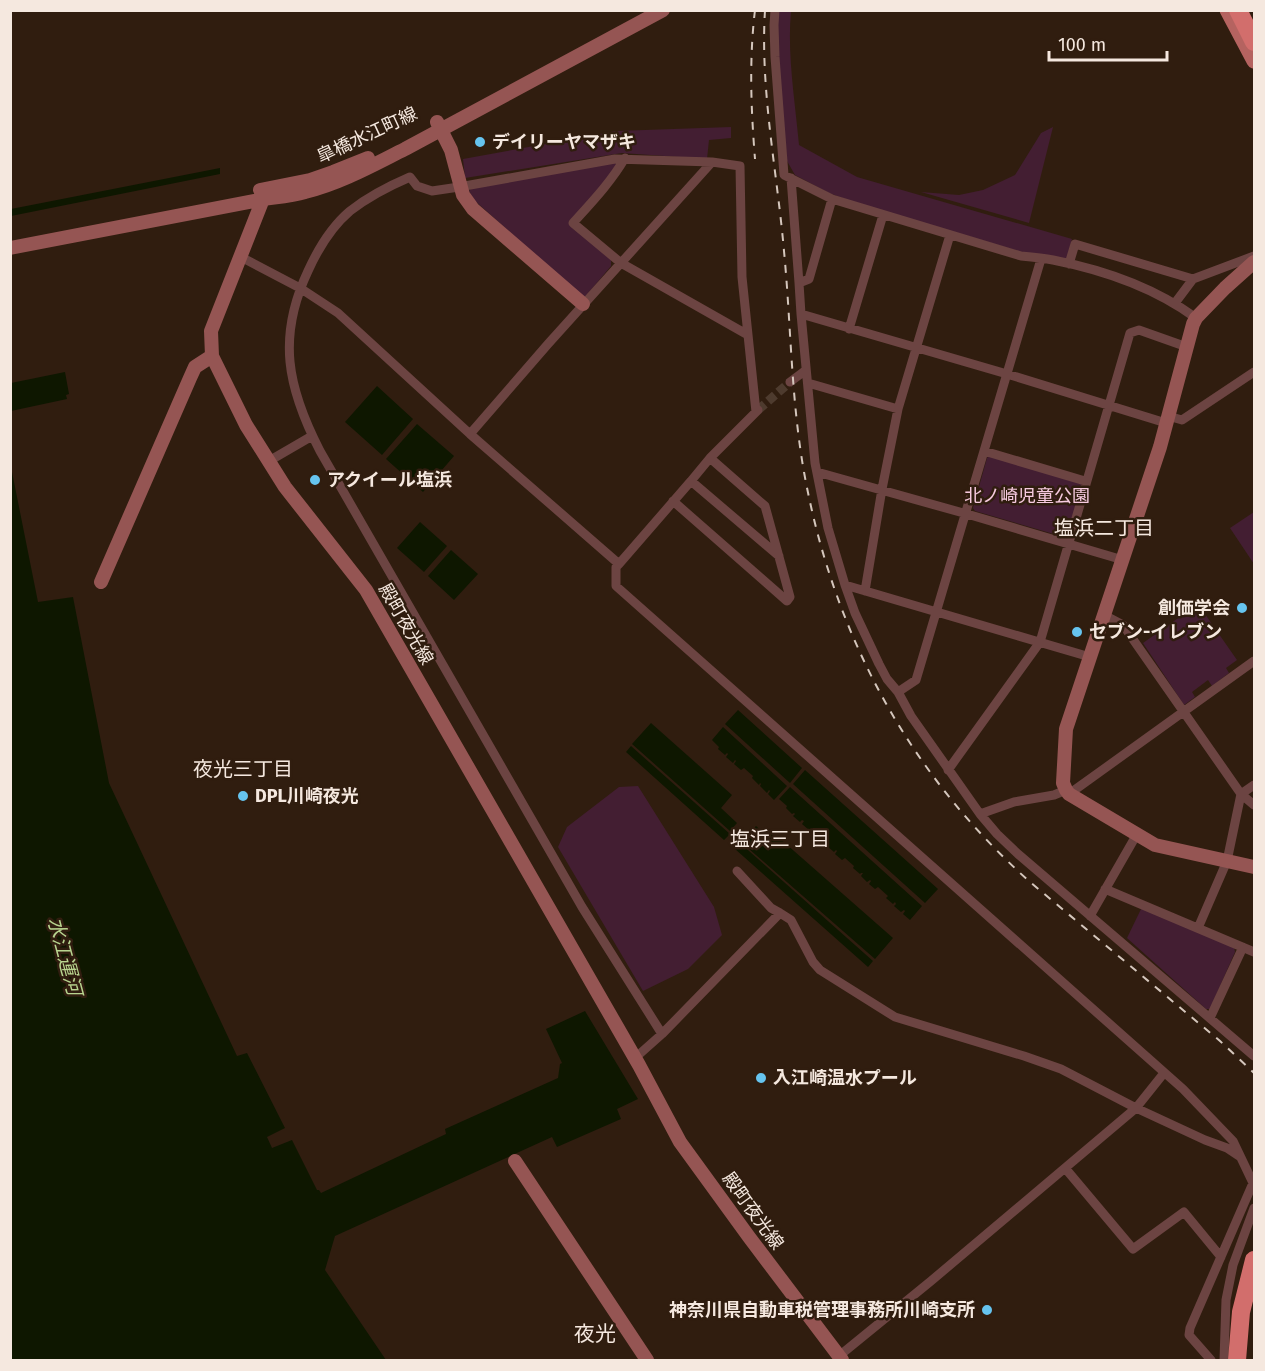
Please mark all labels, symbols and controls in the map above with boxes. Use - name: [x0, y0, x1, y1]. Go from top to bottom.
- scale bar: [1049, 24, 1168, 62]
- text: 100 m: [1058, 34, 1106, 56]
- street label: 皐橋水江町線: [313, 102, 421, 168]
- place label: デイリーヤマザキ: [492, 131, 636, 153]
- marker: デイリーヤマザキ: [473, 135, 487, 149]
- place label: アクイール塩浜: [327, 469, 452, 491]
- marker: アクイール塩浜: [308, 473, 322, 487]
- park label: 北ノ崎児童公園: [964, 485, 1090, 507]
- district label: 塩浜二丁目: [1054, 516, 1154, 540]
- street label: 殿町夜光線: [374, 580, 438, 668]
- place label: 創価学会: [1158, 597, 1230, 619]
- marker: 創価学会: [1235, 601, 1249, 615]
- place label: セブン-イレブン: [1089, 621, 1222, 643]
- marker: セブン-イレブン: [1070, 625, 1084, 639]
- district label: 夜光三丁目: [193, 757, 293, 781]
- place label: DPL川崎夜光: [255, 785, 359, 807]
- marker: DPL川崎夜光: [236, 789, 250, 803]
- district label: 塩浜三丁目: [730, 827, 830, 851]
- water label: 水江運河: [43, 914, 88, 1002]
- place label: 入江崎温水プール: [773, 1067, 917, 1089]
- marker: 入江崎温水プール: [754, 1071, 768, 1085]
- street label: 殿町夜光線: [718, 1168, 788, 1254]
- place label: 神奈川県自動車税管理事務所川崎支所: [669, 1299, 975, 1321]
- marker: 神奈川県自動車税管理事務所川崎支所: [980, 1303, 994, 1317]
- district label: 夜光: [574, 1321, 616, 1347]

